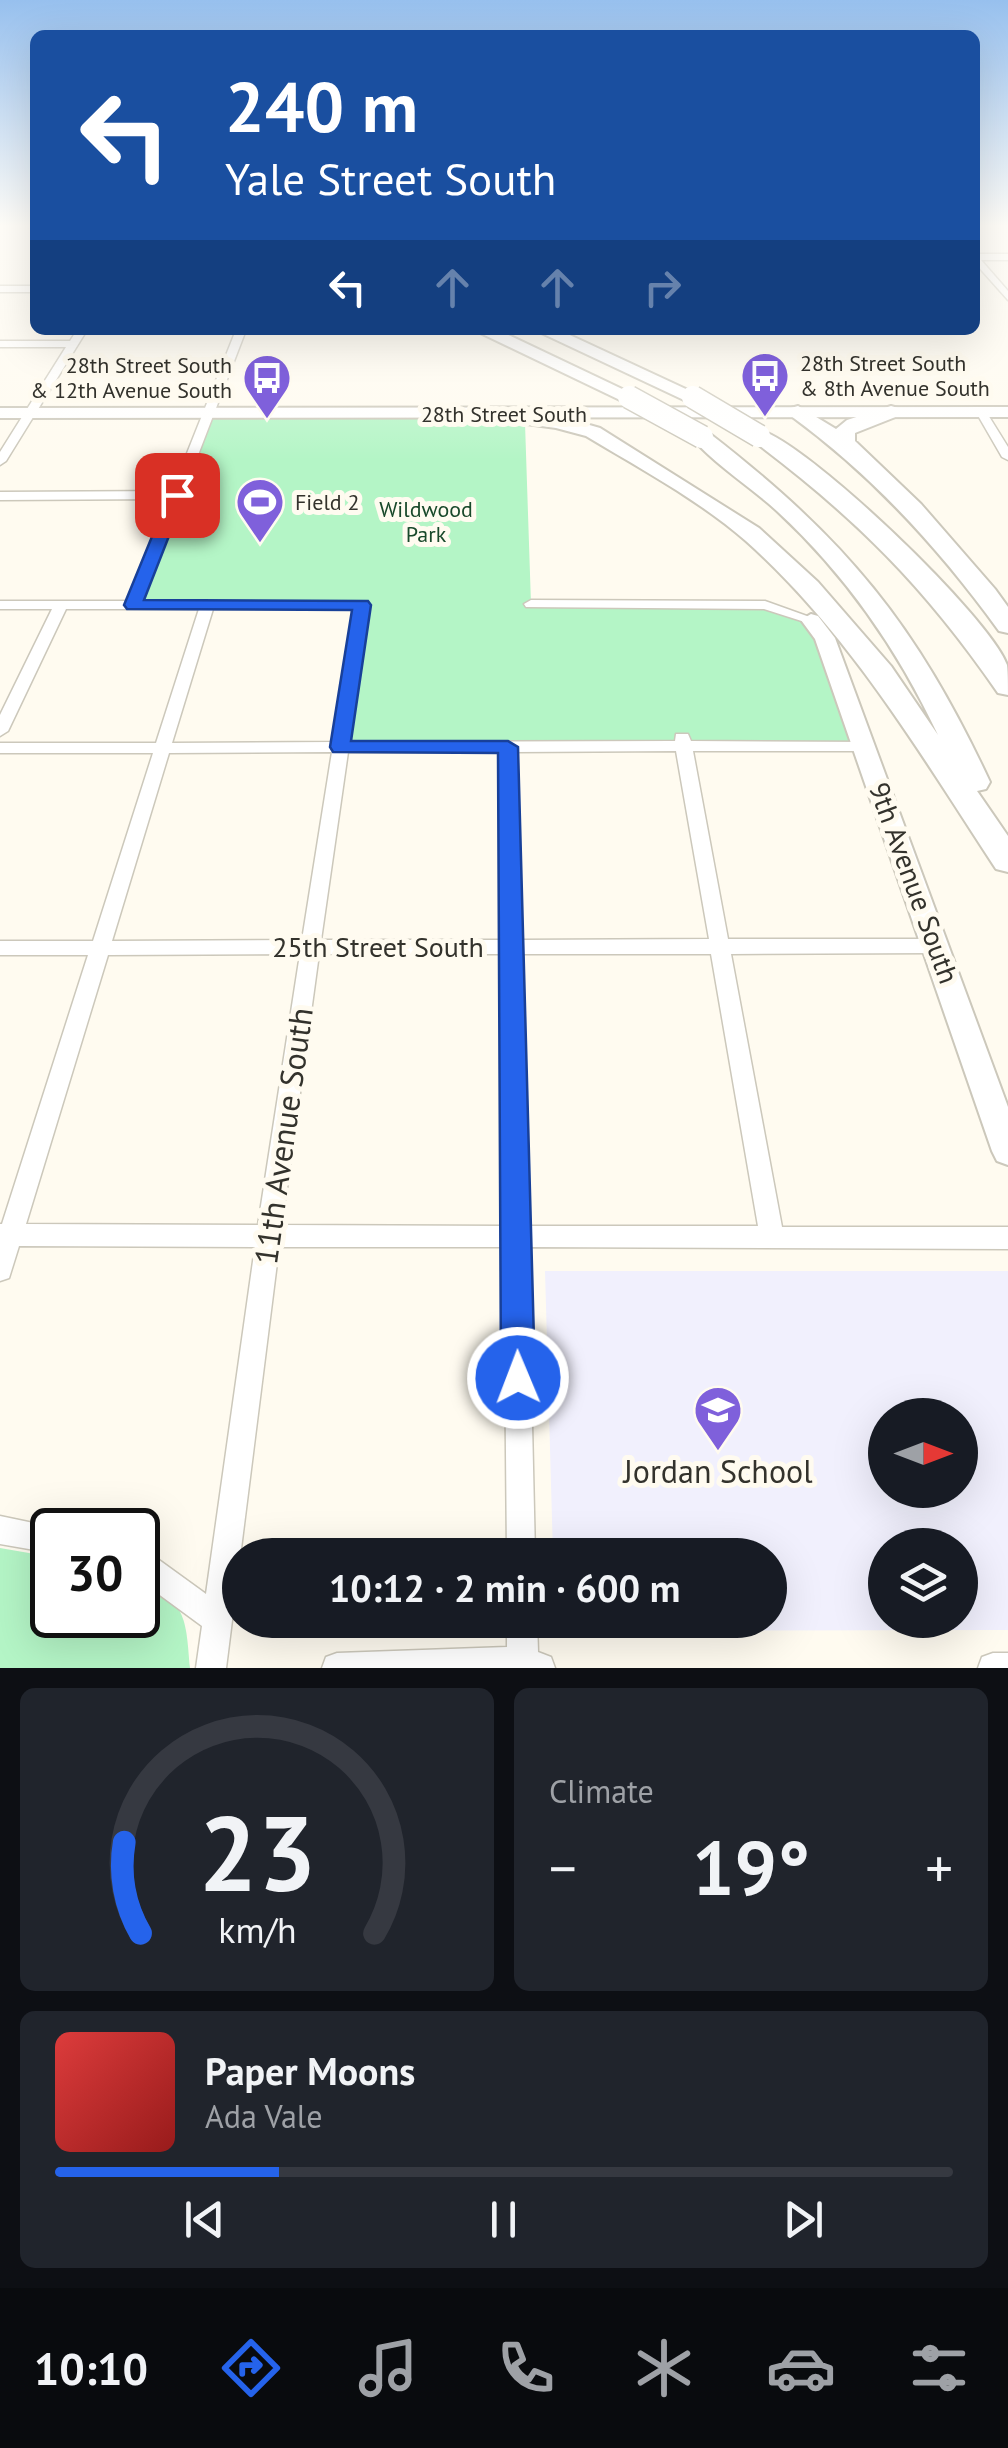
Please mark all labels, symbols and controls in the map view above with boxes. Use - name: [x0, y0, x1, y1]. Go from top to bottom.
- text: 240 m: [225, 61, 418, 151]
- icon: left: [60, 70, 190, 200]
- text: Yale Street South: [225, 149, 556, 207]
- icon: left: [320, 260, 375, 315]
- icon: ahead: [425, 260, 480, 315]
- icon: ahead: [530, 260, 585, 315]
- icon: right: [635, 260, 690, 315]
- place label: 28th Street South & 8th Avenue South: [800, 349, 990, 402]
- bus stop icon: 28th Street South & 8th Avenue South: [739, 350, 791, 418]
- place label: 28th Street South & 12th Avenue South: [30, 351, 232, 404]
- bus stop icon: 28th Street South & 12th Avenue South: [241, 352, 293, 420]
- street label: 28th Street South: [421, 400, 587, 428]
- pin: [135, 453, 220, 538]
- icon: arrive: [150, 468, 205, 523]
- sports icon: Field 2: [234, 476, 286, 544]
- place label: Field 2: [295, 488, 360, 516]
- park label: Wildwood Park: [379, 495, 473, 548]
- street label: 9th Avenue South: [861, 777, 968, 988]
- street label: 25th Street South: [272, 928, 484, 965]
- street label: 11th Avenue South: [244, 1005, 322, 1267]
- position arrow: [466, 1326, 570, 1430]
- school or university icon: Jordan School: [692, 1384, 744, 1452]
- north arrow: [868, 1398, 978, 1508]
- map controls: [868, 1398, 978, 1638]
- place label: Jordan School: [621, 1450, 813, 1492]
- speed limit sign: 30: [30, 1508, 160, 1638]
- button: layers: [868, 1528, 978, 1638]
- text: 10:12 · 2 min · 600 m: [329, 1563, 680, 1612]
- text: Climate: [549, 1770, 654, 1812]
- text: 23: [198, 1785, 316, 1920]
- text: 19°: [692, 1819, 810, 1916]
- text: −: [549, 1832, 577, 1903]
- text: +: [925, 1832, 953, 1903]
- text: km/h: [218, 1907, 296, 1953]
- text: Paper Moons: [205, 2046, 415, 2095]
- text: Ada Vale: [205, 2095, 322, 2137]
- icon: previous: [177, 2192, 232, 2247]
- icon: pause: [476, 2192, 531, 2247]
- icon: next: [776, 2192, 831, 2247]
- icon: directions: [216, 2333, 286, 2403]
- icon: music: [353, 2333, 423, 2403]
- icon: phone: [491, 2333, 561, 2403]
- icon: climate: [629, 2333, 699, 2403]
- icon: car: [766, 2333, 836, 2403]
- icon: filters: [904, 2333, 974, 2403]
- text: 10:10: [34, 2339, 148, 2397]

